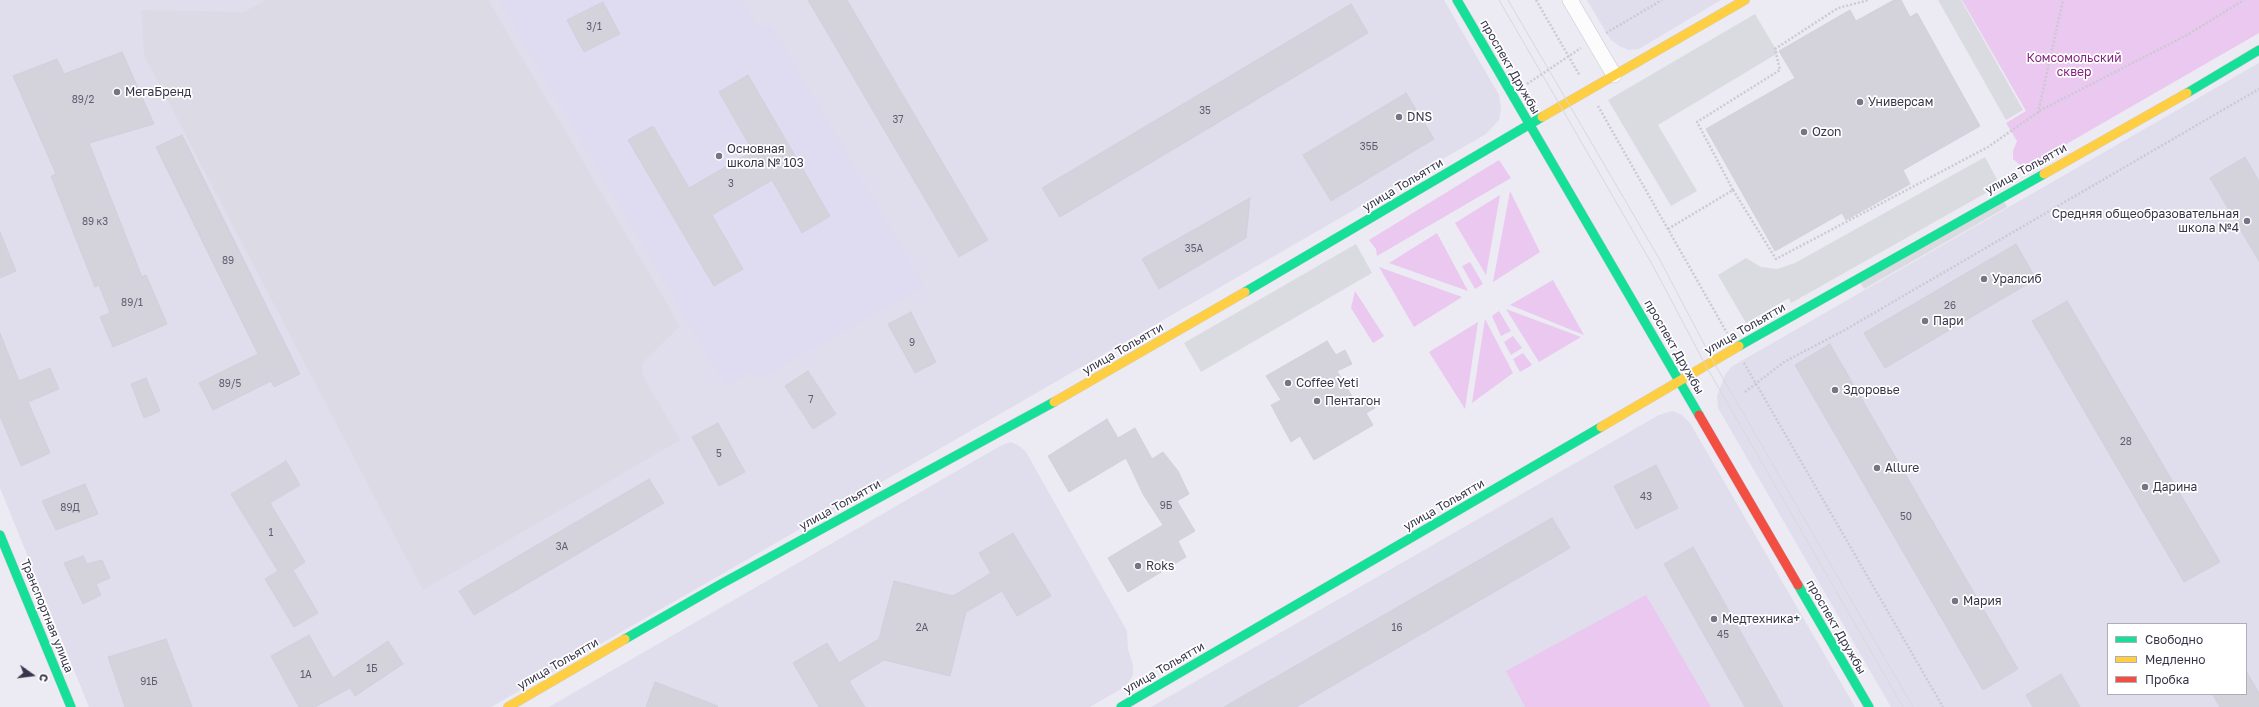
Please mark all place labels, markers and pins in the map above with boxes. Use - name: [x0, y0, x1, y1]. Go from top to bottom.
- place label: МегаБренд: [125, 85, 191, 99]
- marker: МегаБренд: [112, 87, 122, 97]
- place label: Универсам: [1868, 95, 1933, 109]
- marker: Универсам: [1855, 97, 1865, 107]
- place label: DNS: [1407, 110, 1432, 124]
- marker: DNS: [1394, 112, 1404, 122]
- place label: Ozon: [1812, 125, 1841, 139]
- marker: Ozon: [1799, 127, 1809, 137]
- place label: Основная школа № 103: [727, 142, 804, 170]
- marker: Основная школа № 103: [714, 151, 724, 161]
- place label: Средняя общеобразовательная школа №4: [2052, 207, 2239, 235]
- marker: Средняя общеобразовательная школа №4: [2242, 216, 2252, 226]
- place label: Уралсиб: [1992, 272, 2042, 286]
- marker: Уралсиб: [1979, 274, 1989, 284]
- place label: Пари: [1933, 314, 1963, 328]
- marker: Пари: [1920, 316, 1930, 326]
- place label: Coffee Yeti: [1296, 376, 1359, 390]
- marker: Coffee Yeti: [1283, 378, 1293, 388]
- place label: Здоровье: [1843, 383, 1900, 397]
- marker: Здоровье: [1830, 385, 1840, 395]
- place label: Пентагон: [1325, 394, 1381, 408]
- marker: Пентагон: [1312, 396, 1322, 406]
- place label: Allure: [1885, 461, 1919, 475]
- marker: Allure: [1872, 463, 1882, 473]
- place label: Дарина: [2153, 480, 2197, 494]
- marker: Дарина: [2140, 482, 2150, 492]
- place label: Roks: [1146, 559, 1174, 573]
- marker: Roks: [1133, 561, 1143, 571]
- place label: Мария: [1963, 594, 2002, 608]
- marker: Мария: [1950, 596, 1960, 606]
- place label: Медтехника+: [1722, 612, 1800, 626]
- marker: Медтехника+: [1709, 614, 1719, 624]

